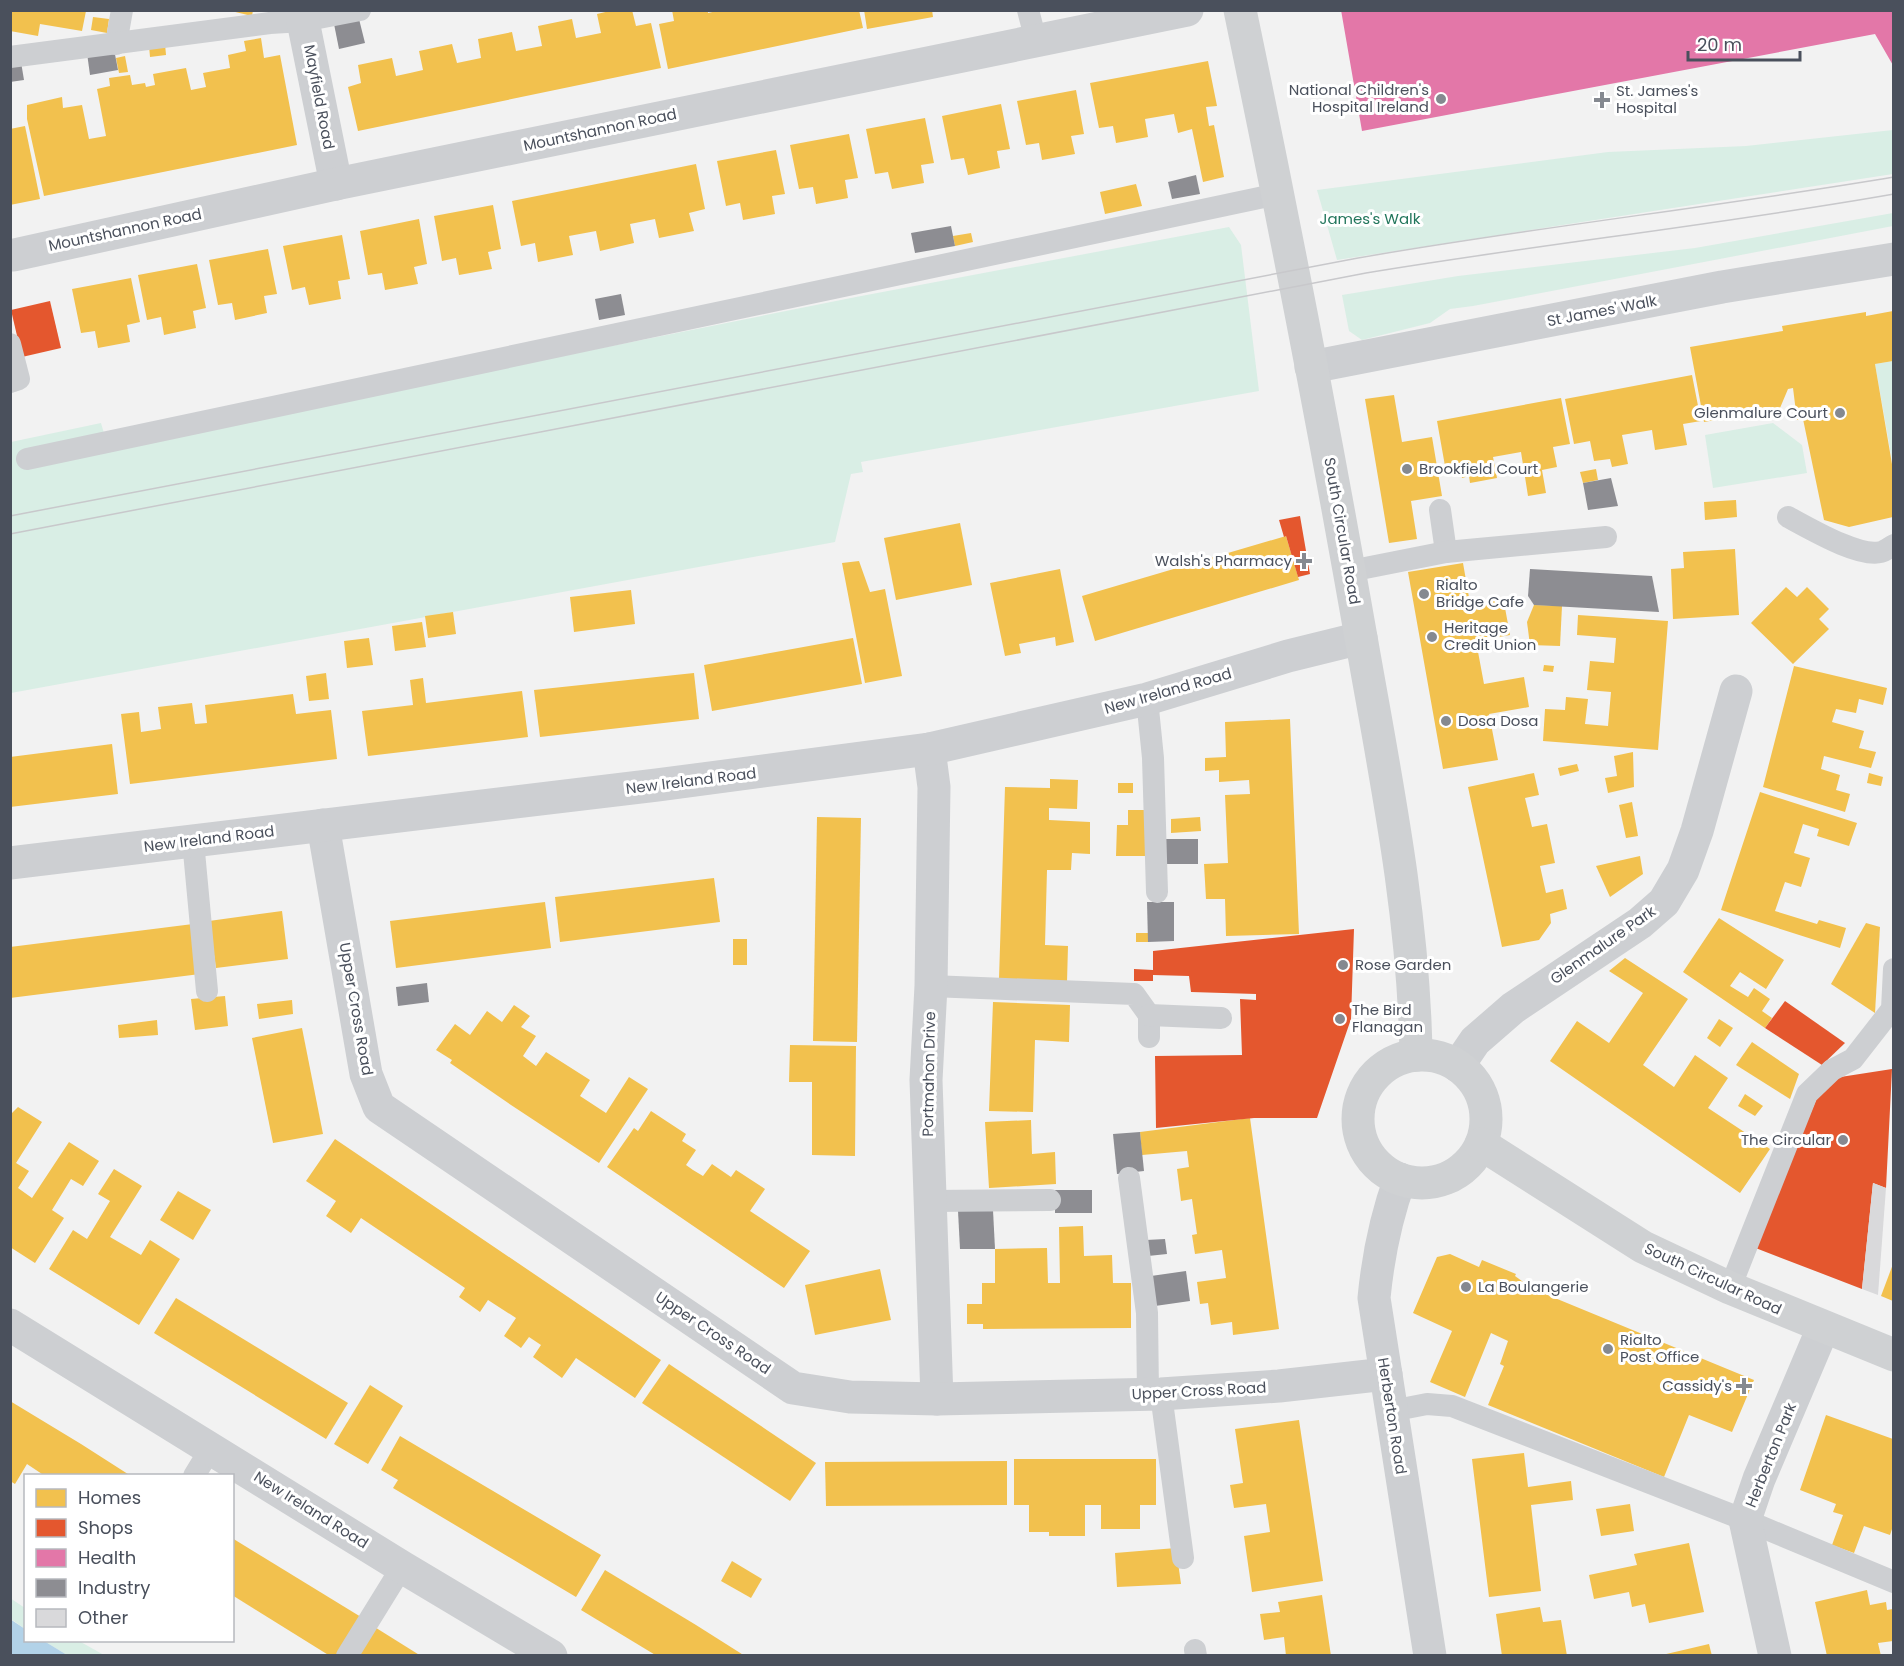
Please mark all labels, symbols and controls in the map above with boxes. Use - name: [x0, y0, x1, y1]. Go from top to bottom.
- scale bar: [1688, 24, 1800, 62]
- text: 20 m: [1697, 32, 1742, 57]
- street label: Mayfield Road: [299, 43, 340, 151]
- place label: National Children's Hospital Ireland: [1289, 79, 1429, 117]
- place label: St. James's Hospital: [1616, 80, 1698, 118]
- marker: St. James's Hospital: [1593, 91, 1611, 109]
- marker: National Children's Hospital Ireland: [1434, 92, 1448, 106]
- street label: Mountshannon Road: [521, 103, 678, 156]
- street label: Mountshannon Road: [46, 203, 203, 256]
- park label: James's Walk: [1319, 208, 1421, 229]
- street label: St James' Walk: [1545, 290, 1659, 331]
- place label: Glenmalure Court: [1694, 402, 1828, 423]
- marker: Glenmalure Court: [1833, 406, 1847, 420]
- street label: South Circular Road: [1319, 456, 1366, 606]
- place label: Brookfield Court: [1419, 458, 1538, 479]
- marker: Brookfield Court: [1400, 462, 1414, 476]
- place label: Walsh's Pharmacy: [1155, 550, 1293, 571]
- marker: Walsh's Pharmacy: [1297, 554, 1311, 568]
- place label: Rialto Bridge Cafe: [1436, 574, 1524, 612]
- marker: Rialto Bridge Cafe: [1417, 587, 1431, 601]
- place label: Heritage Credit Union: [1444, 617, 1536, 655]
- marker: Heritage Credit Union: [1425, 630, 1439, 644]
- street label: New Ireland Road: [1102, 662, 1234, 719]
- place label: Dosa Dosa: [1458, 710, 1538, 731]
- marker: Dosa Dosa: [1439, 714, 1453, 728]
- street label: New Ireland Road: [624, 762, 757, 799]
- street label: New Ireland Road: [142, 820, 275, 857]
- street label: Glenmalure Park: [1546, 900, 1660, 989]
- street label: Upper Cross Road: [334, 941, 379, 1077]
- place label: Rose Garden: [1355, 954, 1451, 975]
- marker: Rose Garden: [1336, 958, 1350, 972]
- place label: The Bird Flanagan: [1352, 999, 1423, 1037]
- street label: Portmahon Drive: [917, 1011, 940, 1137]
- marker: The Bird Flanagan: [1333, 1012, 1347, 1026]
- place label: The Circular: [1741, 1129, 1831, 1150]
- marker: The Circular: [1836, 1133, 1850, 1147]
- street label: South Circular Road: [1641, 1238, 1785, 1320]
- place label: La Boulangerie: [1478, 1276, 1588, 1297]
- marker: La Boulangerie: [1459, 1280, 1473, 1294]
- street label: Upper Cross Road: [652, 1286, 775, 1379]
- place label: Rialto Post Office: [1620, 1329, 1699, 1367]
- marker: Rialto Post Office: [1601, 1342, 1615, 1356]
- street label: Herberton Road: [1373, 1356, 1412, 1476]
- place label: Cassidy's: [1662, 1375, 1732, 1396]
- street label: Upper Cross Road: [1131, 1376, 1267, 1405]
- marker: Cassidy's: [1737, 1379, 1751, 1393]
- street label: Herberton Park: [1740, 1399, 1801, 1510]
- street label: New Ireland Road: [250, 1466, 373, 1553]
- legend: [24, 1474, 234, 1642]
- text: Homes: [78, 1485, 141, 1510]
- text: Shops: [78, 1515, 133, 1540]
- text: Health: [78, 1545, 136, 1570]
- text: Industry: [78, 1575, 150, 1600]
- text: Other: [78, 1605, 128, 1630]

